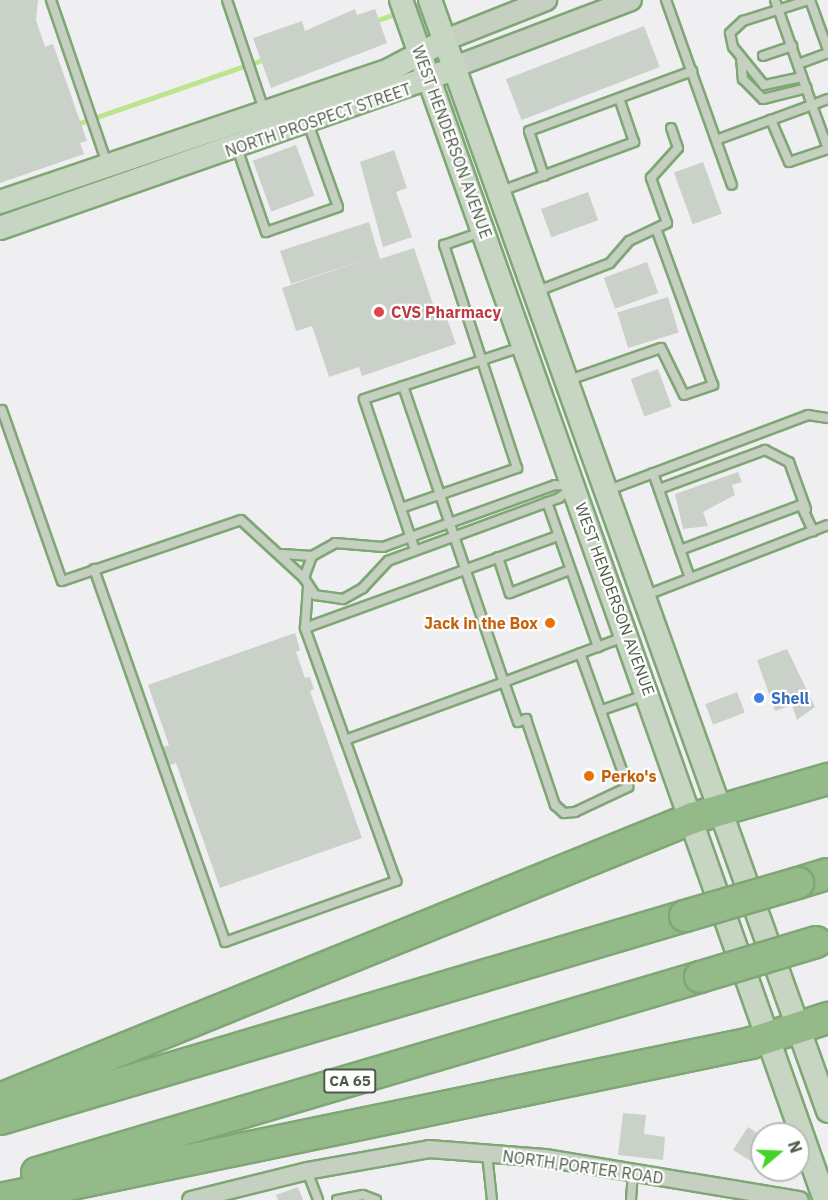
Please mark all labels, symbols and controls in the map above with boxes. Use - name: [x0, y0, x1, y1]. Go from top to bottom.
- street label: WEST HENDERSON AVENUE: [408, 43, 496, 241]
- street label: NORTH PROSPECT STREET: [223, 79, 413, 161]
- place label: CVS Pharmacy: [391, 302, 501, 322]
- marker: CVS Pharmacy: [372, 305, 386, 319]
- street label: WEST HENDERSON AVENUE: [571, 500, 659, 698]
- place label: Jack in the Box: [424, 613, 538, 633]
- marker: Jack in the Box: [543, 616, 557, 630]
- place label: Shell: [771, 688, 809, 708]
- marker: Shell: [752, 691, 766, 705]
- place label: Perko's: [601, 766, 656, 786]
- marker: Perko's: [582, 769, 596, 783]
- road number: CA 65: [323, 1069, 377, 1093]
- north arrow: [750, 1122, 810, 1182]
- text: N: [784, 1138, 806, 1156]
- street label: NORTH PORTER ROAD: [501, 1146, 665, 1188]

